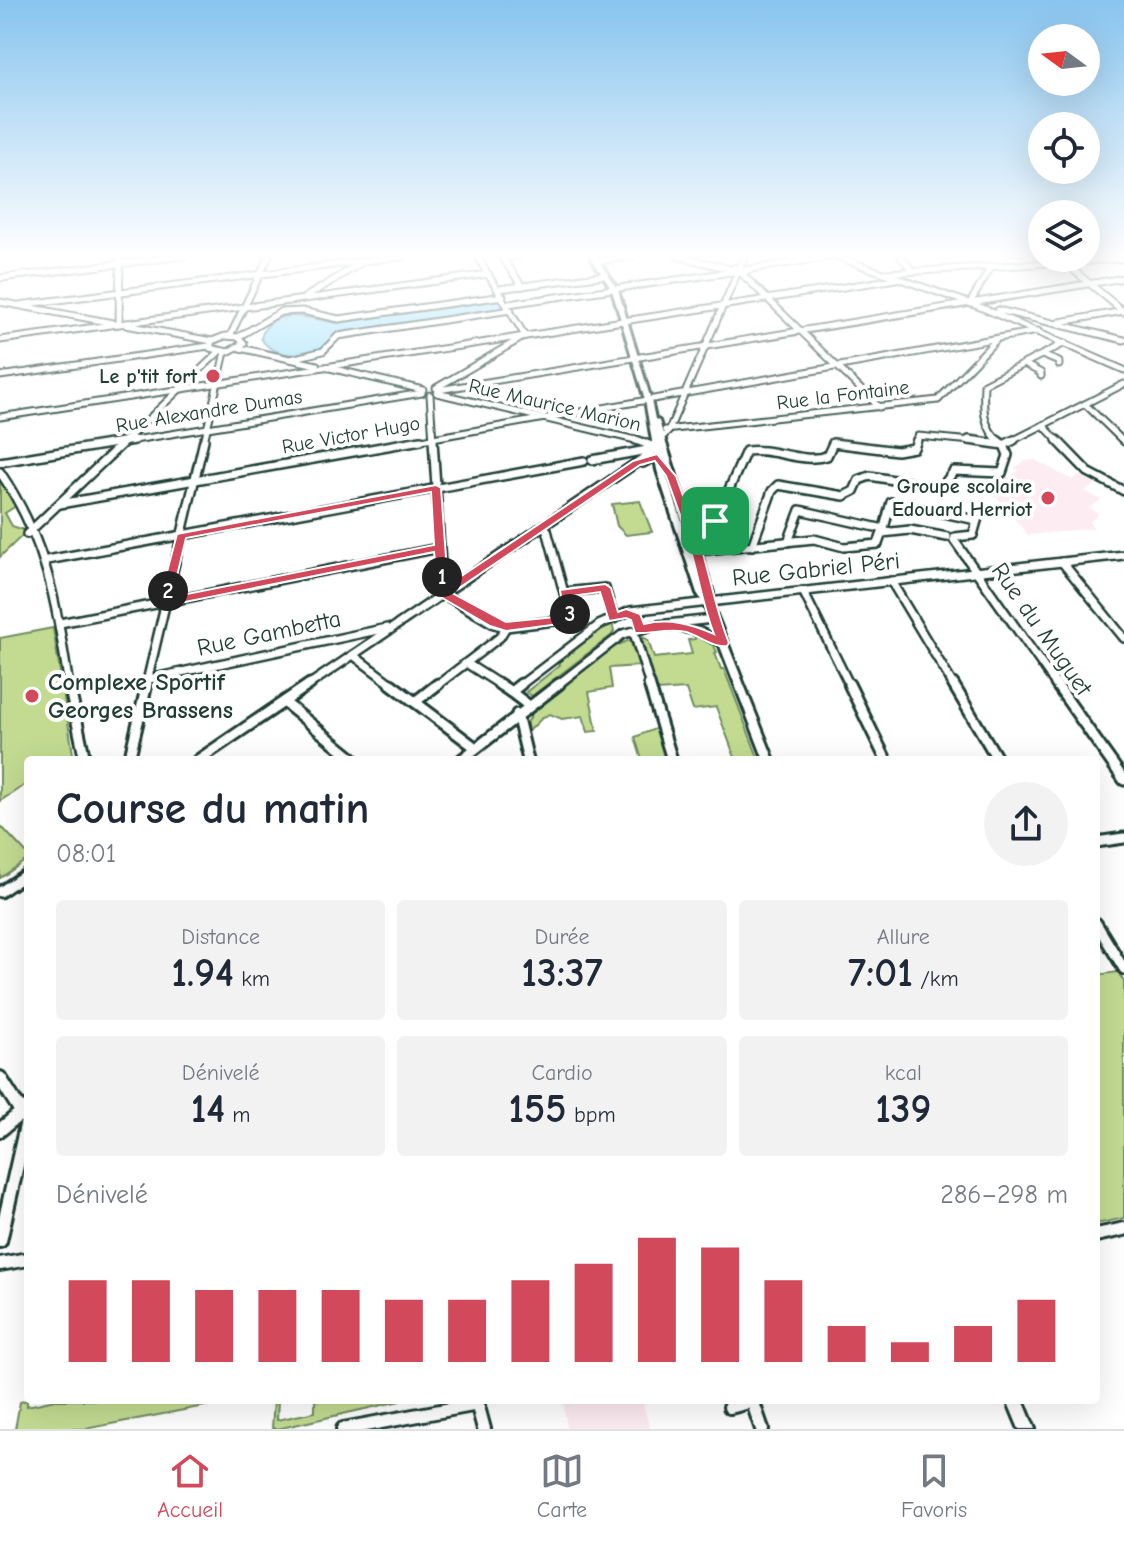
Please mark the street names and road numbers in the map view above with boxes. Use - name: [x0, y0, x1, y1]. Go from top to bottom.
- street label: Rue Maurice Marion: [467, 374, 643, 436]
- street label: Rue la Fontaine: [775, 375, 911, 415]
- street label: Rue Alexandre Dumas: [114, 385, 304, 437]
- street label: Rue Victor Hugo: [280, 412, 422, 458]
- street label: Rue Gabriel Péri: [731, 546, 901, 592]
- street label: Rue du Muguet: [986, 557, 1099, 702]
- street label: Rue Gambetta: [195, 604, 343, 662]

